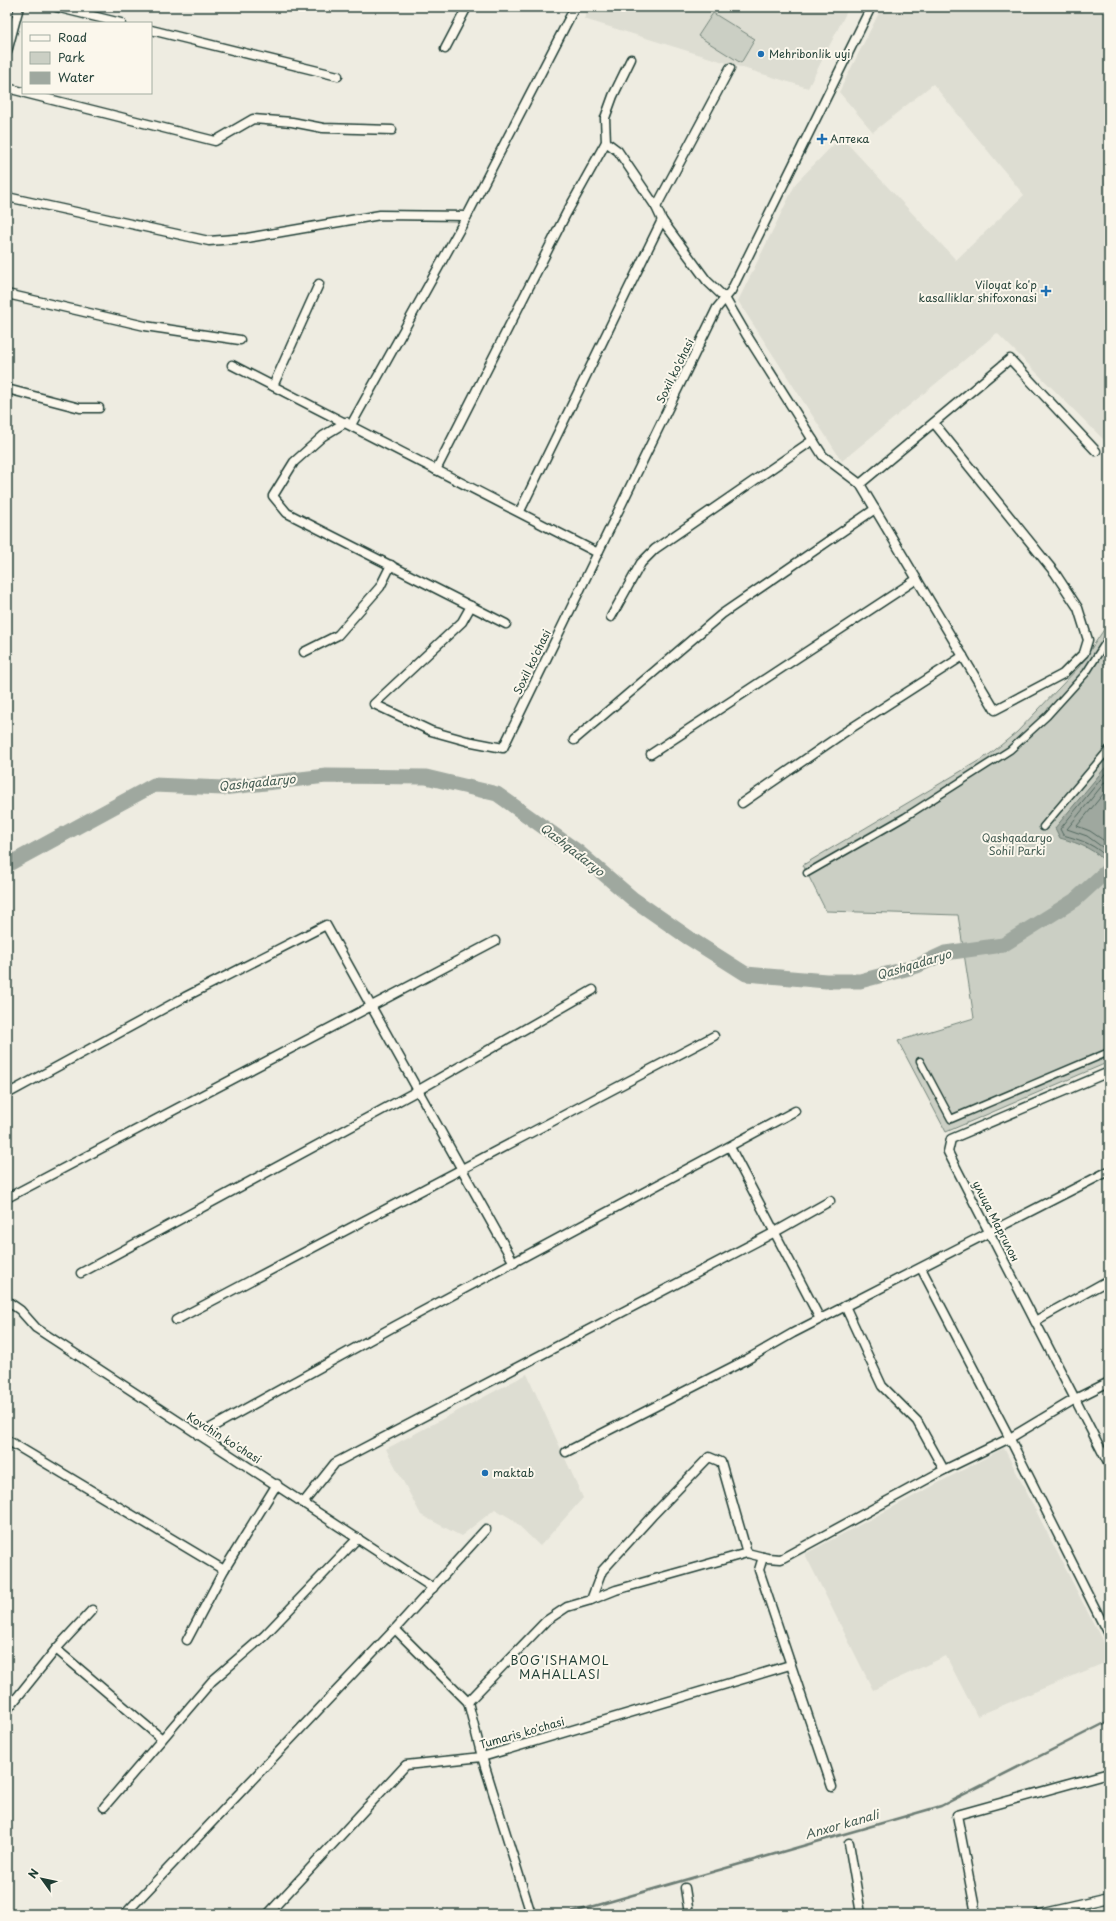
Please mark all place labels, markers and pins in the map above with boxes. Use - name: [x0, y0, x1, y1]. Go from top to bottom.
- place label: Mehribonlik uyi: [769, 45, 850, 62]
- marker: Mehribonlik uyi: [756, 49, 766, 59]
- place label: Аптека: [830, 130, 870, 147]
- marker: Аптека: [817, 134, 827, 144]
- place label: Viloyat ko'p kasalliklar shifoxonasi: [919, 276, 1037, 306]
- marker: Viloyat ko'p kasalliklar shifoxonasi: [1040, 285, 1052, 297]
- place label: maktab: [493, 1464, 534, 1481]
- marker: maktab: [480, 1468, 490, 1478]

